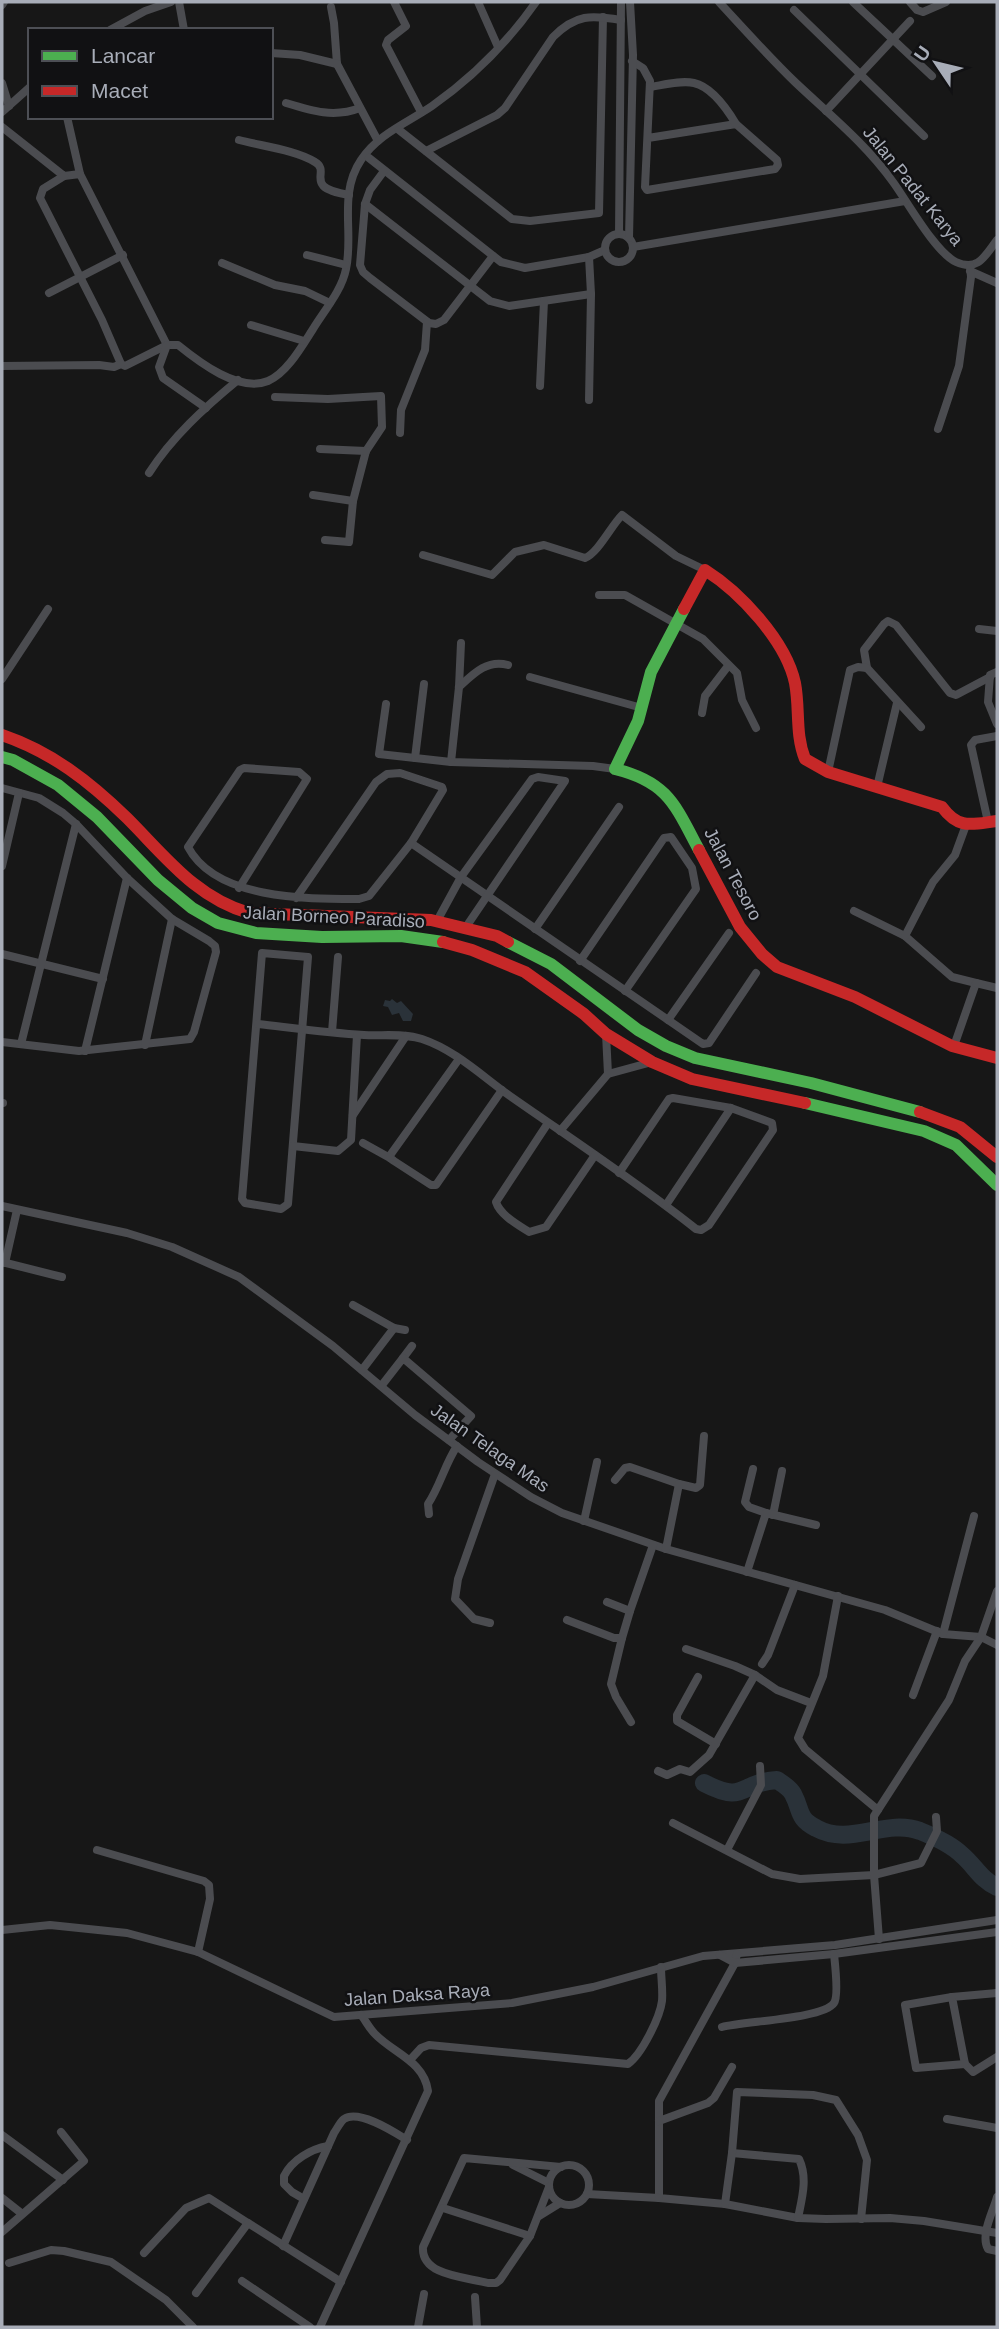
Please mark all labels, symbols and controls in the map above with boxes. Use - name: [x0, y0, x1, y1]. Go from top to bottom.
- legend: [28, 28, 273, 119]
- north arrow: [901, 28, 971, 98]
- text: U: [910, 42, 935, 65]
- text: Lancar: [91, 44, 155, 67]
- text: Macet: [91, 79, 148, 102]
- street label: Jalan Padat Karya: [859, 123, 968, 250]
- street label: Jalan Tesoro: [700, 824, 766, 924]
- street label: Jalan Borneo Paradiso: [243, 902, 425, 932]
- street label: Jalan Telaga Mas: [427, 1400, 553, 1496]
- street label: Jalan Daksa Raya: [343, 1980, 492, 2010]

